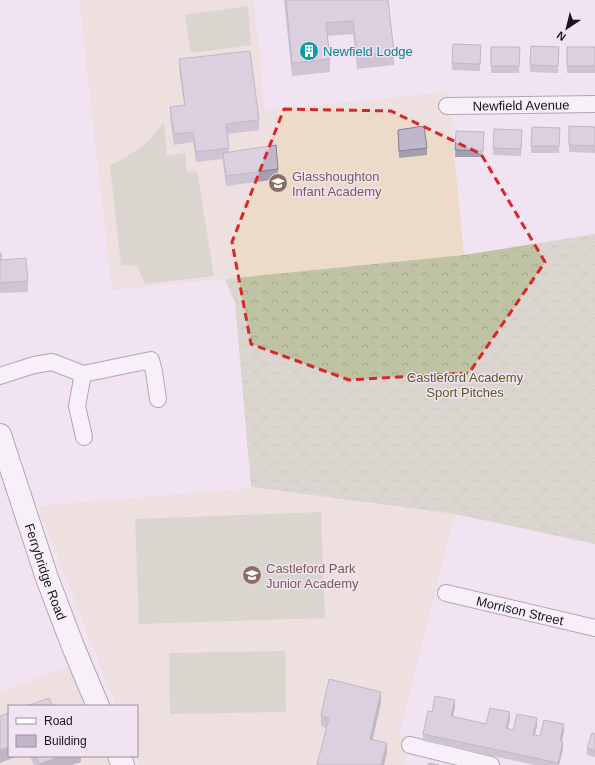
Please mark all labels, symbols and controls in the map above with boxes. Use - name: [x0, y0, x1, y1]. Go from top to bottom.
- north arrow: [547, 8, 587, 48]
- text: N: [555, 29, 568, 43]
- building icon: Newfield Lodge: [298, 40, 320, 62]
- place label: Newfield Lodge: [323, 44, 413, 59]
- street label: Newfield Avenue: [473, 97, 569, 113]
- place label: Glasshoughton Infant Academy: [292, 169, 382, 199]
- school or university icon: Glasshoughton Infant Academy: [267, 172, 289, 194]
- park label: Castleford Academy Sport Pitches: [407, 370, 524, 400]
- street label: Ferrybridge Road: [22, 521, 70, 622]
- place label: Castleford Park Junior Academy: [266, 561, 359, 591]
- school or university icon: Castleford Park Junior Academy: [241, 564, 263, 586]
- street label: Morrison Street: [475, 593, 565, 628]
- legend: [8, 705, 138, 757]
- text: Road: [44, 714, 73, 728]
- text: Building: [44, 734, 87, 748]

